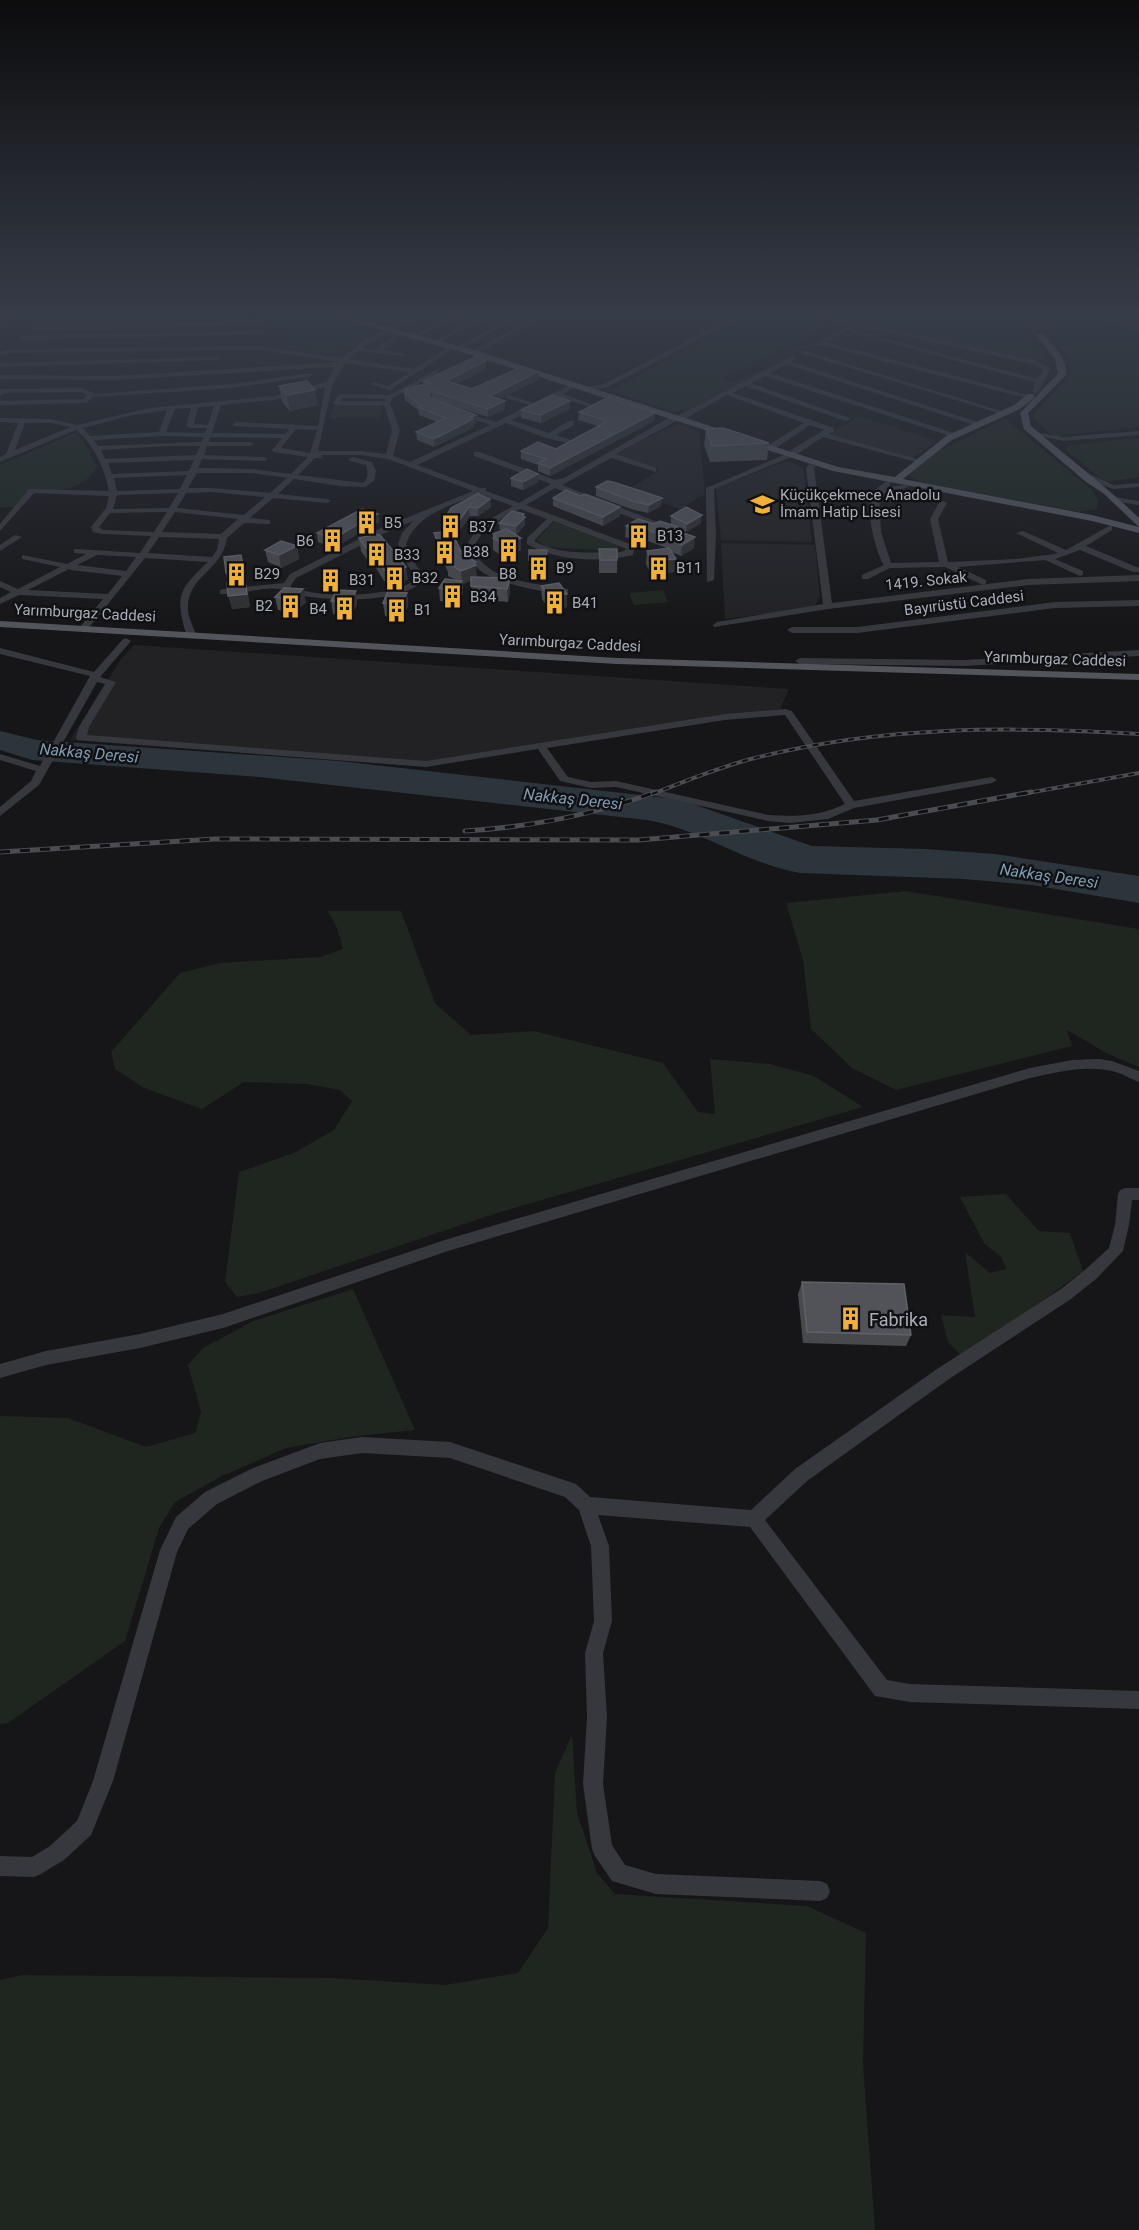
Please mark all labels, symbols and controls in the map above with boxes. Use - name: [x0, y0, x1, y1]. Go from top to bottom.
- place label: Küçükçekmece Anadolu İmam Hatip Lisesi: [780, 486, 940, 521]
- school or university icon: Küçükçekmece Anadolu İmam Hatip Lisesi: [749, 491, 775, 517]
- building icon: B5: [353, 510, 379, 536]
- place label: B5: [384, 514, 402, 532]
- building icon: B37: [438, 514, 464, 540]
- place label: B37: [469, 518, 495, 536]
- building icon: B13: [626, 523, 652, 549]
- place label: B13: [657, 527, 683, 545]
- building icon: B6: [319, 528, 345, 554]
- place label: B6: [296, 532, 314, 550]
- building icon: B8: [495, 537, 521, 563]
- building icon: B38: [432, 539, 458, 565]
- building icon: B33: [363, 542, 389, 568]
- place label: B38: [463, 543, 489, 561]
- place label: B33: [394, 546, 420, 564]
- building icon: B9: [525, 555, 551, 581]
- building icon: B11: [645, 555, 671, 581]
- place label: B9: [556, 559, 574, 577]
- place label: B11: [676, 559, 702, 577]
- building icon: B29: [223, 561, 249, 587]
- place label: B29: [254, 565, 280, 583]
- building icon: B32: [381, 565, 407, 591]
- place label: B8: [499, 565, 517, 583]
- building icon: B31: [318, 567, 344, 593]
- street label: 1419. Sokak: [884, 568, 968, 594]
- place label: B32: [412, 569, 438, 587]
- place label: B31: [349, 571, 375, 589]
- building icon: B34: [439, 584, 465, 610]
- street label: Bayırüstü Caddesi: [903, 587, 1025, 619]
- place label: B34: [470, 588, 497, 606]
- building icon: B41: [541, 590, 567, 616]
- building icon: B2: [278, 593, 304, 619]
- place label: B41: [572, 594, 598, 612]
- building icon: B4: [332, 596, 358, 622]
- place label: B2: [255, 597, 273, 615]
- building icon: B1: [383, 597, 409, 623]
- street label: Yarımburgaz Caddesi: [14, 600, 156, 626]
- place label: B4: [309, 600, 328, 618]
- place label: B1: [414, 601, 432, 619]
- street label: Yarımburgaz Caddesi: [499, 630, 641, 656]
- street label: Yarımburgaz Caddesi: [984, 648, 1126, 670]
- water label: Nakkaş Deresi: [39, 739, 139, 767]
- water label: Nakkaş Deresi: [523, 784, 624, 814]
- water label: Nakkaş Deresi: [999, 860, 1100, 892]
- building icon: Fabrika: [838, 1306, 864, 1332]
- place label: Fabrika: [869, 1309, 928, 1330]

